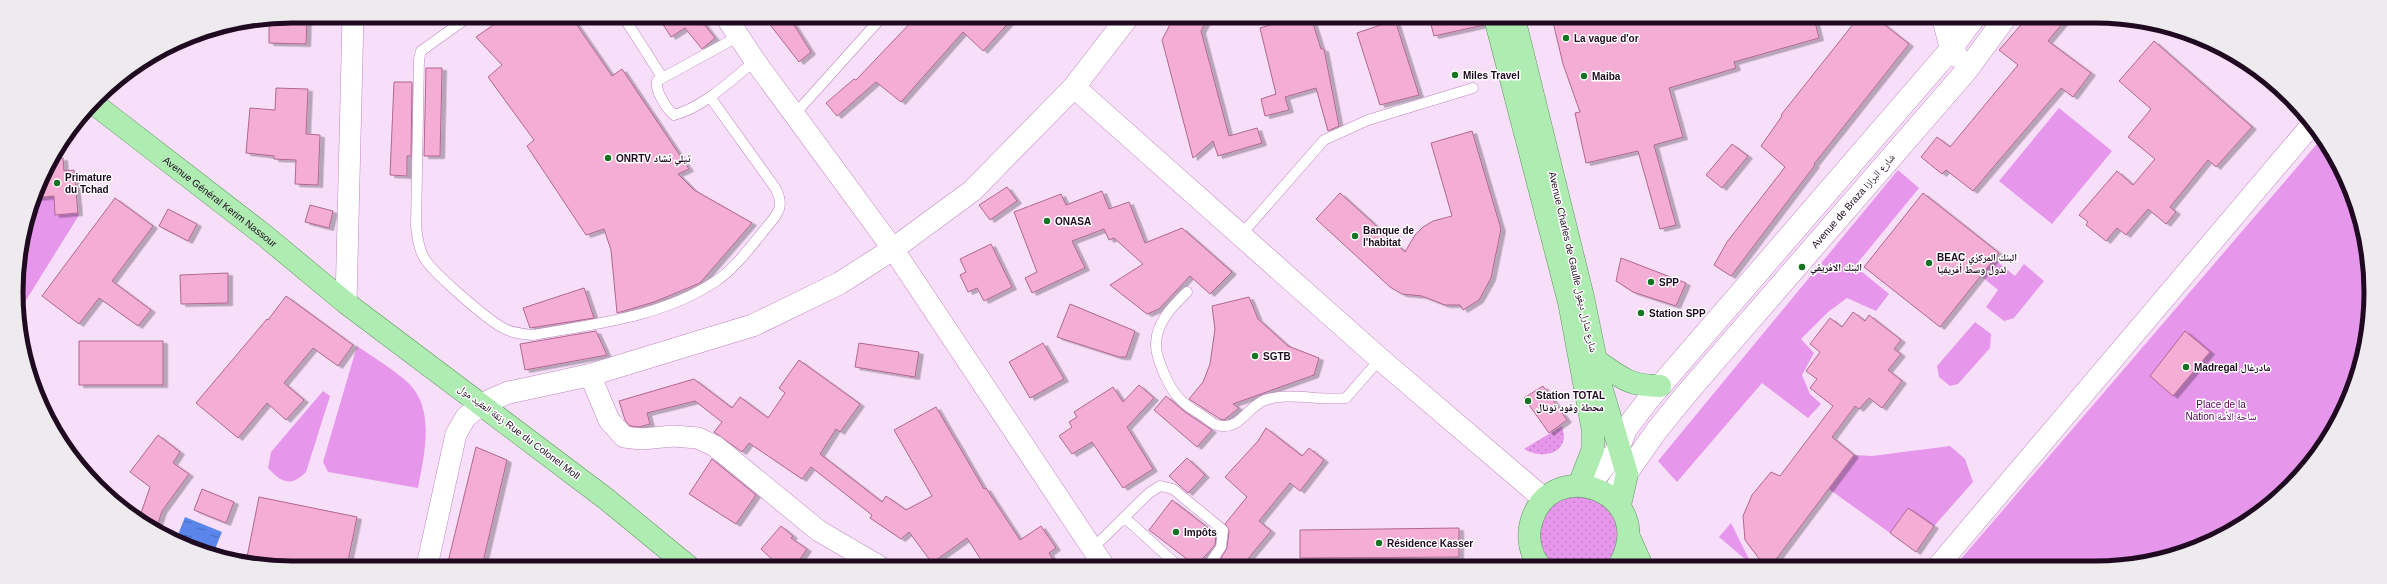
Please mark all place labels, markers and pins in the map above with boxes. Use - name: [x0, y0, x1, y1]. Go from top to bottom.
- marker: La vague d'or: [1561, 33, 1571, 43]
- place label: La vague d'or: [1574, 33, 1639, 44]
- marker: Miles Travel: [1450, 70, 1460, 80]
- place label: Miles Travel: [1463, 70, 1520, 81]
- marker: Maiba: [1579, 71, 1589, 81]
- place label: Maiba: [1592, 71, 1621, 82]
- marker: ONRTV تيلي تشاد: [603, 153, 613, 163]
- place label: ONRTV تيلي تشاد: [616, 153, 691, 166]
- place label: Primature du Tchad: [65, 172, 112, 195]
- marker: Primature du Tchad: [52, 178, 62, 188]
- marker: ONASA: [1042, 216, 1052, 226]
- place label: ONASA: [1055, 216, 1091, 227]
- place label: Banque de l'habitat: [1363, 225, 1415, 248]
- marker: Banque de l'habitat: [1350, 231, 1360, 241]
- place label: BEAC البنك المركزي لدول وسط أفريقيا: [1937, 252, 2017, 276]
- marker: BEAC البنك المركزي لدول وسط أفريقيا: [1924, 258, 1934, 268]
- marker: البنك الافريقي: [1797, 262, 1807, 272]
- place label: البنك الافريقي: [1810, 262, 1862, 275]
- marker: SPP: [1646, 277, 1656, 287]
- place label: SPP: [1659, 277, 1679, 288]
- marker: Station SPP: [1636, 308, 1646, 318]
- place label: Station SPP: [1649, 308, 1706, 319]
- marker: SGTB: [1250, 351, 1260, 361]
- place label: SGTB: [1263, 351, 1291, 362]
- marker: Madregal مادرغال: [2181, 362, 2191, 372]
- place label: Madregal مادرغال: [2194, 362, 2271, 374]
- place label: Station TOTAL محطة وقود توتال: [1536, 390, 1605, 414]
- marker: Station TOTAL محطة وقود توتال: [1523, 396, 1533, 406]
- marker: Impôts: [1171, 527, 1181, 537]
- place label: Impôts: [1184, 527, 1217, 538]
- marker: Résidence Kasser: [1374, 538, 1384, 548]
- place label: Résidence Kasser: [1387, 538, 1473, 549]

